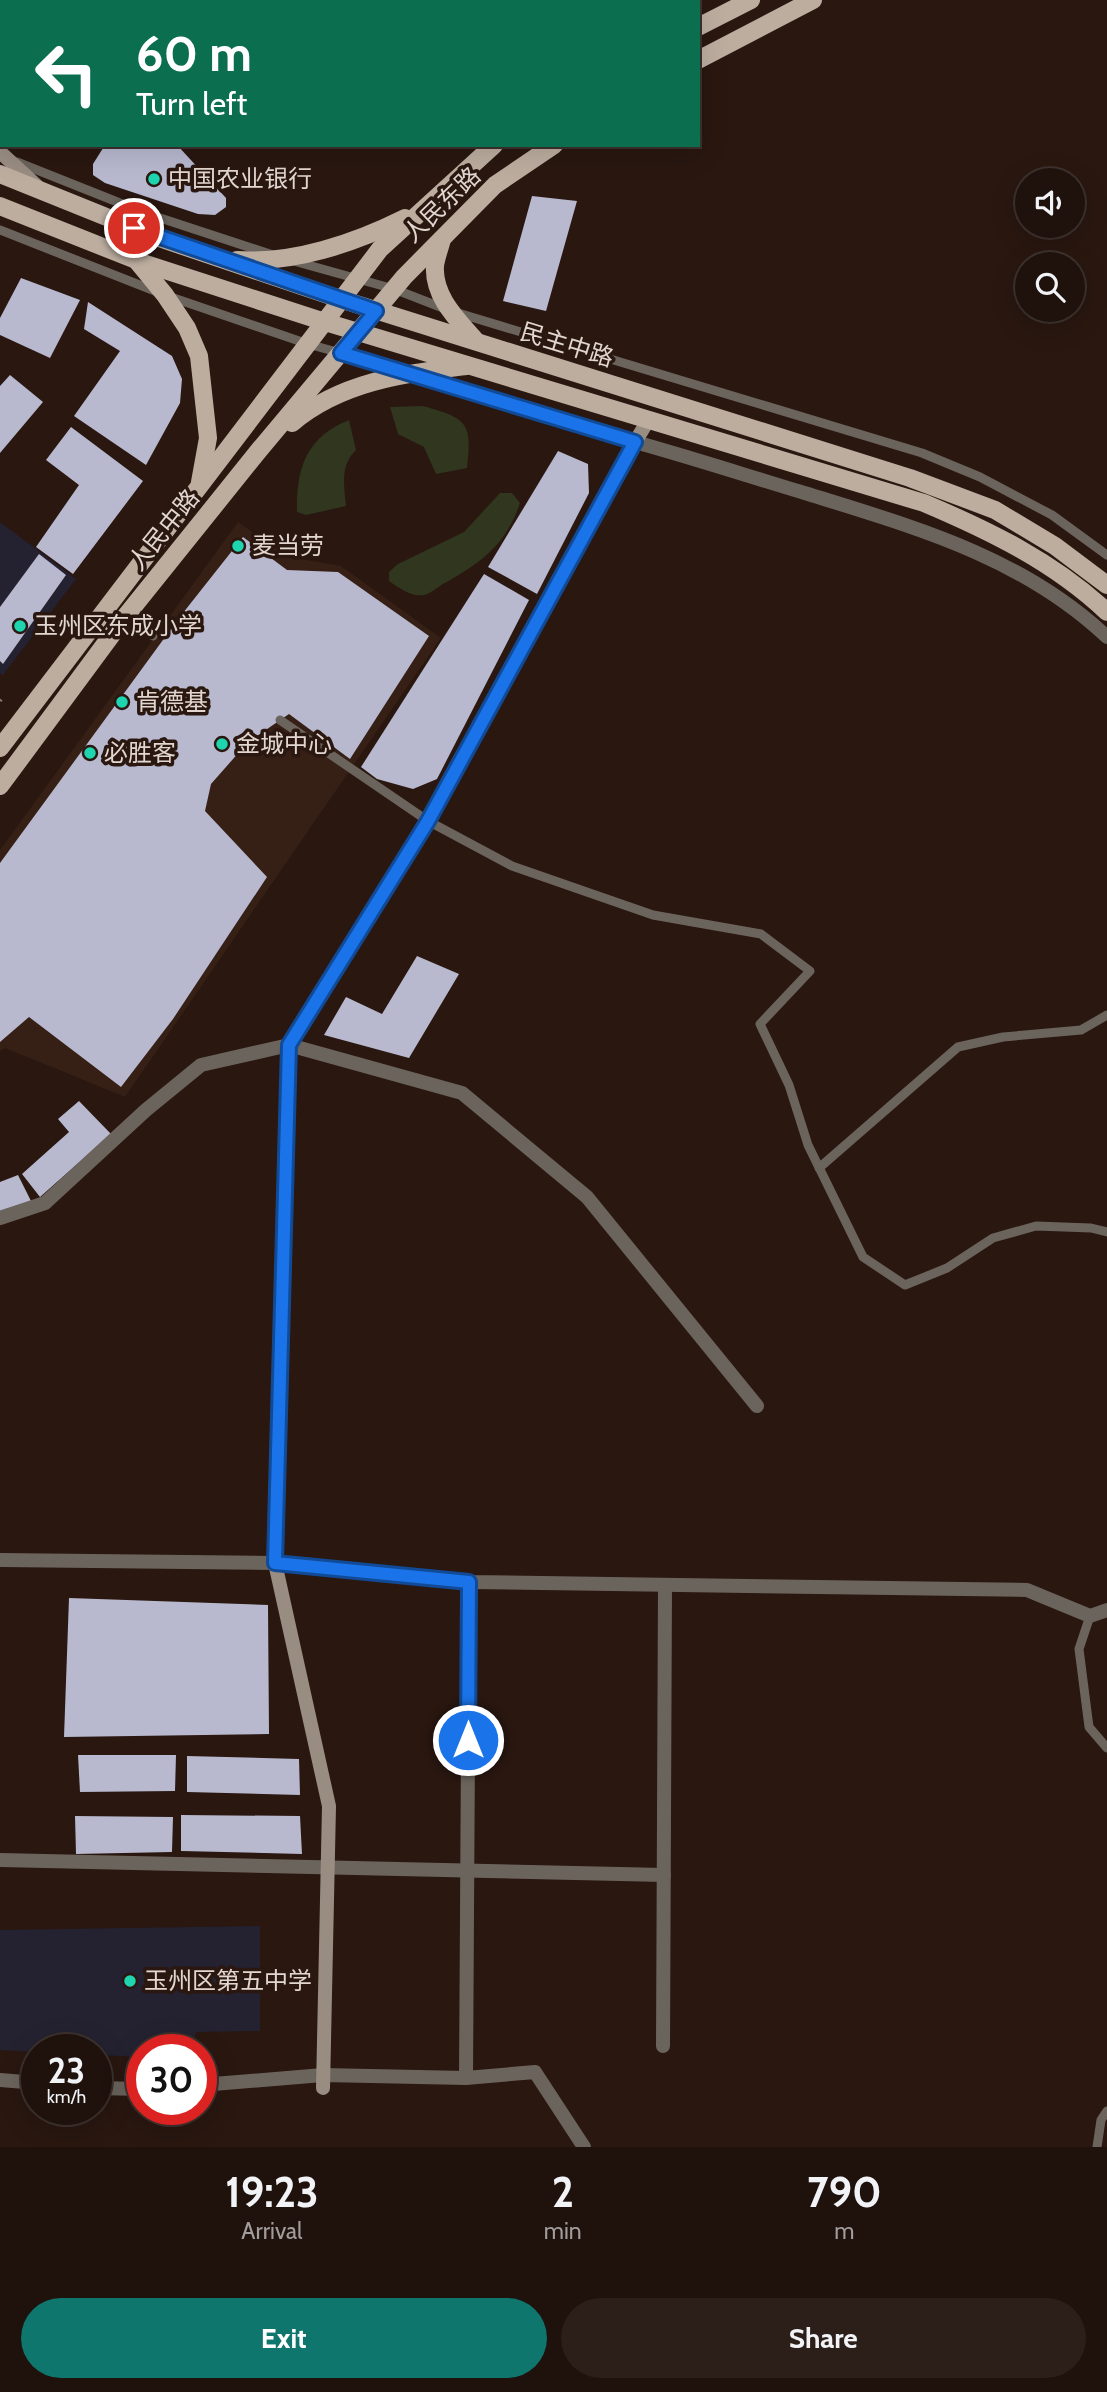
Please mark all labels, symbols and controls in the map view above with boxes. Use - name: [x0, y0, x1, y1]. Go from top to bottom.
- text: 60 m: [136, 24, 252, 83]
- icon: left: [21, 28, 112, 119]
- text: Turn left: [136, 84, 247, 123]
- street label: 人民东路: [397, 161, 486, 248]
- place label: 中国农业银行: [168, 164, 312, 193]
- map controls: [1015, 168, 1085, 322]
- button: sound: [1015, 168, 1085, 238]
- marker: 中国农业银行: [146, 171, 162, 187]
- pin: [104, 198, 164, 258]
- icon: arrive: [115, 209, 153, 247]
- button: search: [1015, 252, 1085, 322]
- street label: 民主中路: [517, 317, 617, 372]
- street label: 人民中路: [122, 483, 205, 576]
- place label: 麦当劳: [252, 531, 324, 560]
- marker: 麦当劳: [230, 538, 246, 554]
- place label: 玉州区东成小学: [34, 611, 202, 640]
- marker: 玉州区东成小学: [12, 618, 28, 634]
- place label: 肯德基: [136, 687, 208, 716]
- marker: 肯德基: [114, 694, 130, 710]
- place label: 金城中心: [236, 729, 332, 758]
- marker: 金城中心: [214, 736, 230, 752]
- place label: 必胜客: [104, 738, 176, 767]
- marker: 必胜客: [82, 745, 98, 761]
- position arrow: [431, 1703, 505, 1777]
- place label: 玉州区第五中学: [144, 1966, 312, 1995]
- marker: 玉州区第五中学: [122, 1973, 138, 1989]
- speed limit sign: 30: [126, 2034, 217, 2125]
- text: 23: [48, 2049, 85, 2092]
- text: km/h: [47, 2086, 86, 2108]
- text: 19:23: [225, 2166, 319, 2218]
- text: 2: [552, 2166, 574, 2218]
- text: 790: [807, 2166, 882, 2218]
- text: Arrival: [241, 2217, 303, 2245]
- text: min: [544, 2217, 582, 2245]
- text: m: [834, 2217, 854, 2245]
- button: Exit: [21, 2298, 547, 2378]
- button: Share: [561, 2298, 1086, 2378]

